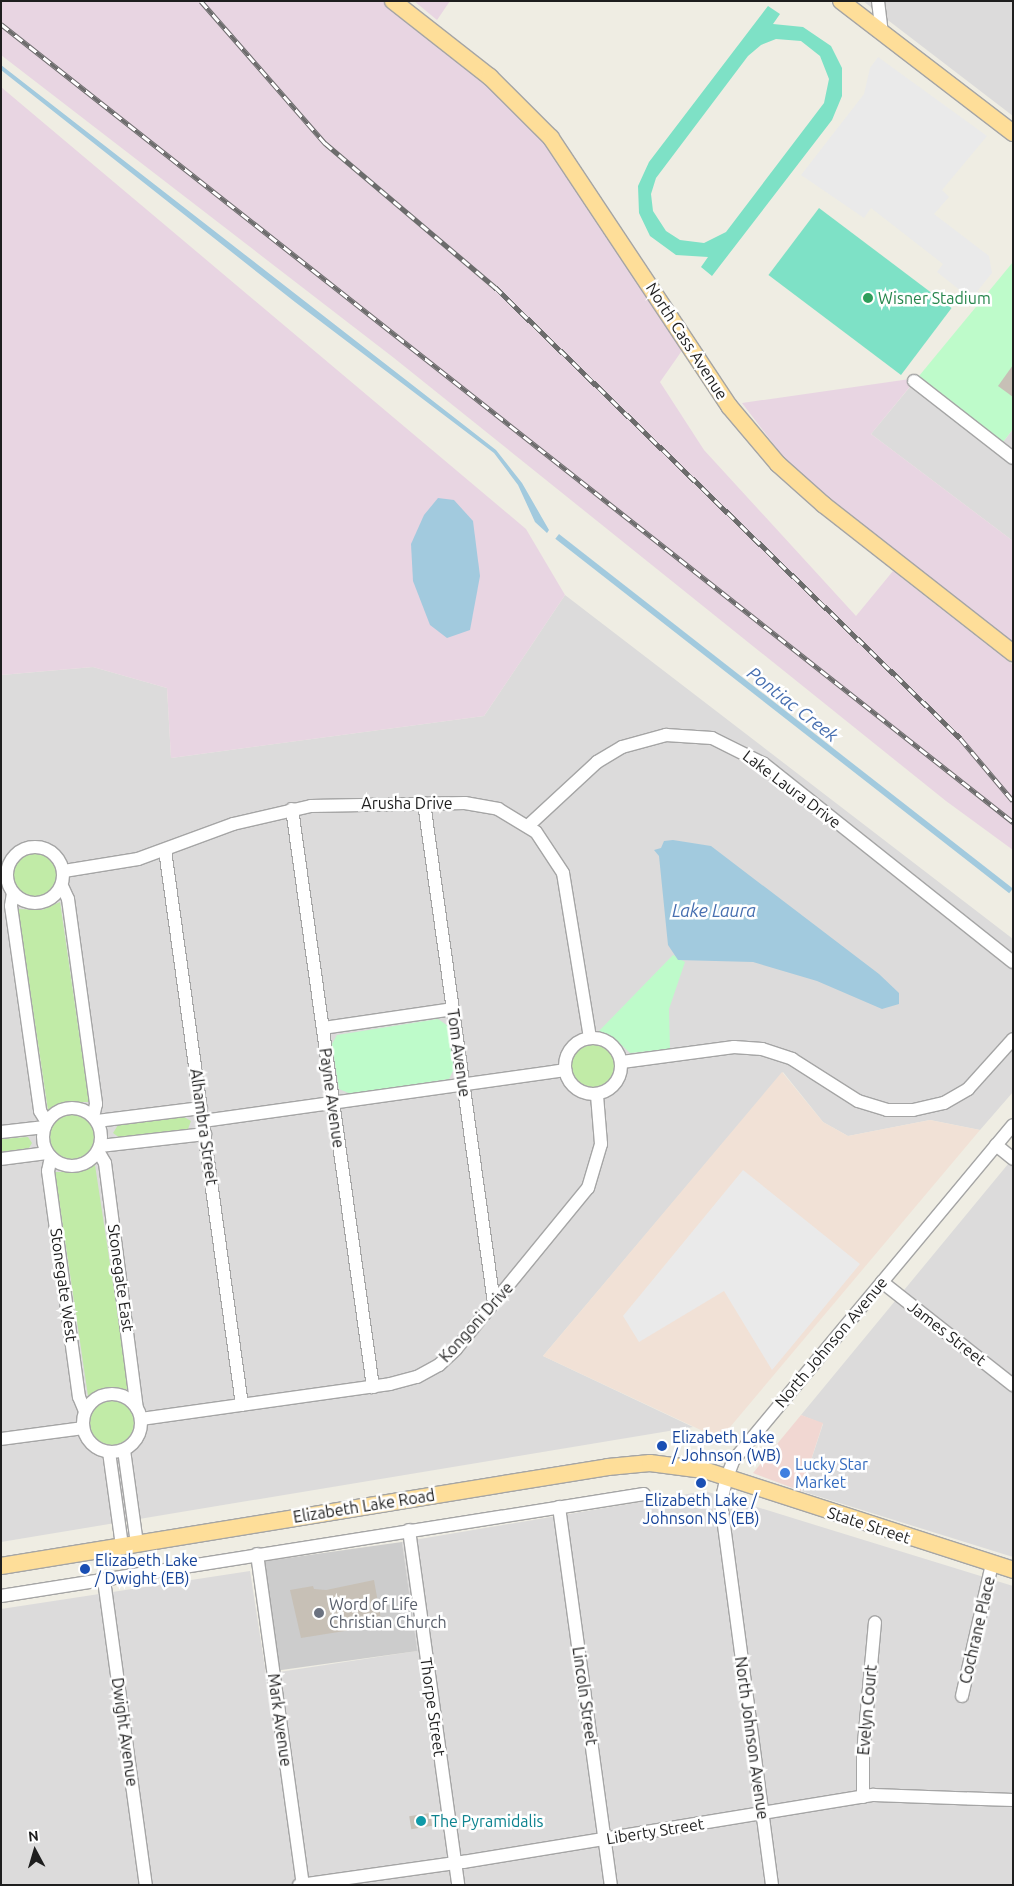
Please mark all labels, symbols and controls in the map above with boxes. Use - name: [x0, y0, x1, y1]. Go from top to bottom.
- street label: North Cass Avenue: [642, 279, 732, 403]
- place label: Wisner Stadium: [878, 288, 991, 308]
- marker: Wisner Stadium: [862, 292, 874, 304]
- water label: Pontiac Creek: [743, 662, 843, 746]
- street label: Lake Laura Drive: [739, 746, 845, 832]
- street label: Arusha Drive: [361, 793, 453, 813]
- water label: Lake Laura: [672, 899, 756, 921]
- street label: Tom Avenue: [443, 1008, 475, 1098]
- street label: Payne Avenue: [315, 1047, 349, 1149]
- street label: Alhambra Street: [186, 1067, 222, 1187]
- street label: Stonegate East: [104, 1223, 138, 1333]
- street label: Stonegate West: [47, 1227, 81, 1343]
- street label: North Johnson Avenue: [771, 1273, 891, 1411]
- street label: Kongoni Drive: [435, 1278, 517, 1366]
- street label: James Street: [904, 1296, 990, 1370]
- place label: Elizabeth Lake / Johnson (WB): [672, 1427, 781, 1465]
- marker: Elizabeth Lake / Johnson (WB): [656, 1440, 668, 1452]
- place label: Lucky Star Market: [795, 1454, 868, 1492]
- marker: Lucky Star Market: [779, 1467, 791, 1479]
- marker: Elizabeth Lake / Johnson NS (EB): [695, 1477, 707, 1489]
- street label: Elizabeth Lake Road: [292, 1485, 436, 1527]
- place label: Elizabeth Lake / Johnson NS (EB): [642, 1490, 760, 1528]
- street label: State Street: [825, 1503, 913, 1547]
- place label: Elizabeth Lake / Dwight (EB): [95, 1550, 198, 1588]
- marker: Elizabeth Lake / Dwight (EB): [79, 1563, 91, 1575]
- street label: Cochrane Place: [955, 1574, 999, 1686]
- place label: Word of Life Christian Church: [329, 1594, 447, 1632]
- marker: Word of Life Christian Church: [313, 1607, 325, 1619]
- street label: Lincoln Street: [569, 1645, 601, 1747]
- street label: North Johnson Avenue: [731, 1655, 773, 1821]
- street label: Thorpe Street: [417, 1656, 449, 1758]
- street label: Evelyn Court: [853, 1664, 881, 1756]
- street label: Mark Avenue: [264, 1672, 296, 1768]
- street label: Dwight Avenue: [108, 1676, 142, 1788]
- place label: The Pyramidalis: [431, 1811, 544, 1831]
- street label: Liberty Street: [605, 1814, 705, 1848]
- marker: The Pyramidalis: [415, 1815, 427, 1827]
- north arrow: [10, 1826, 60, 1876]
- text: N: [27, 1828, 39, 1845]

